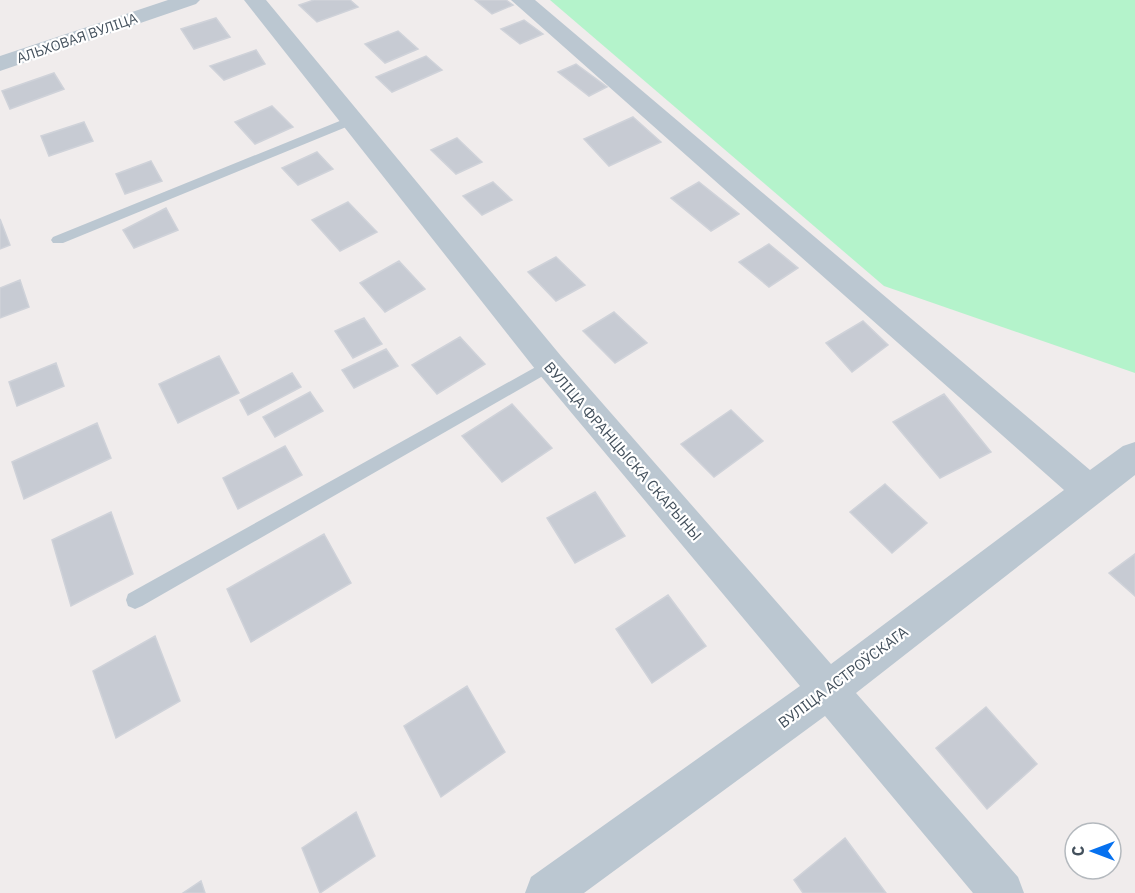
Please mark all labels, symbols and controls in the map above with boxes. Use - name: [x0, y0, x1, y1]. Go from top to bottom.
- street label: АЛЬХОВАЯ ВУЛІЦА: [14, 9, 140, 67]
- street label: ВУЛІЦА ФРАНЦЫСКА СКАРЫНЫ: [540, 358, 706, 544]
- street label: ВУЛІЦА АСТРОЎСКАГА: [774, 622, 912, 732]
- north arrow: [1063, 821, 1123, 881]
- text: С: [1068, 846, 1088, 856]

